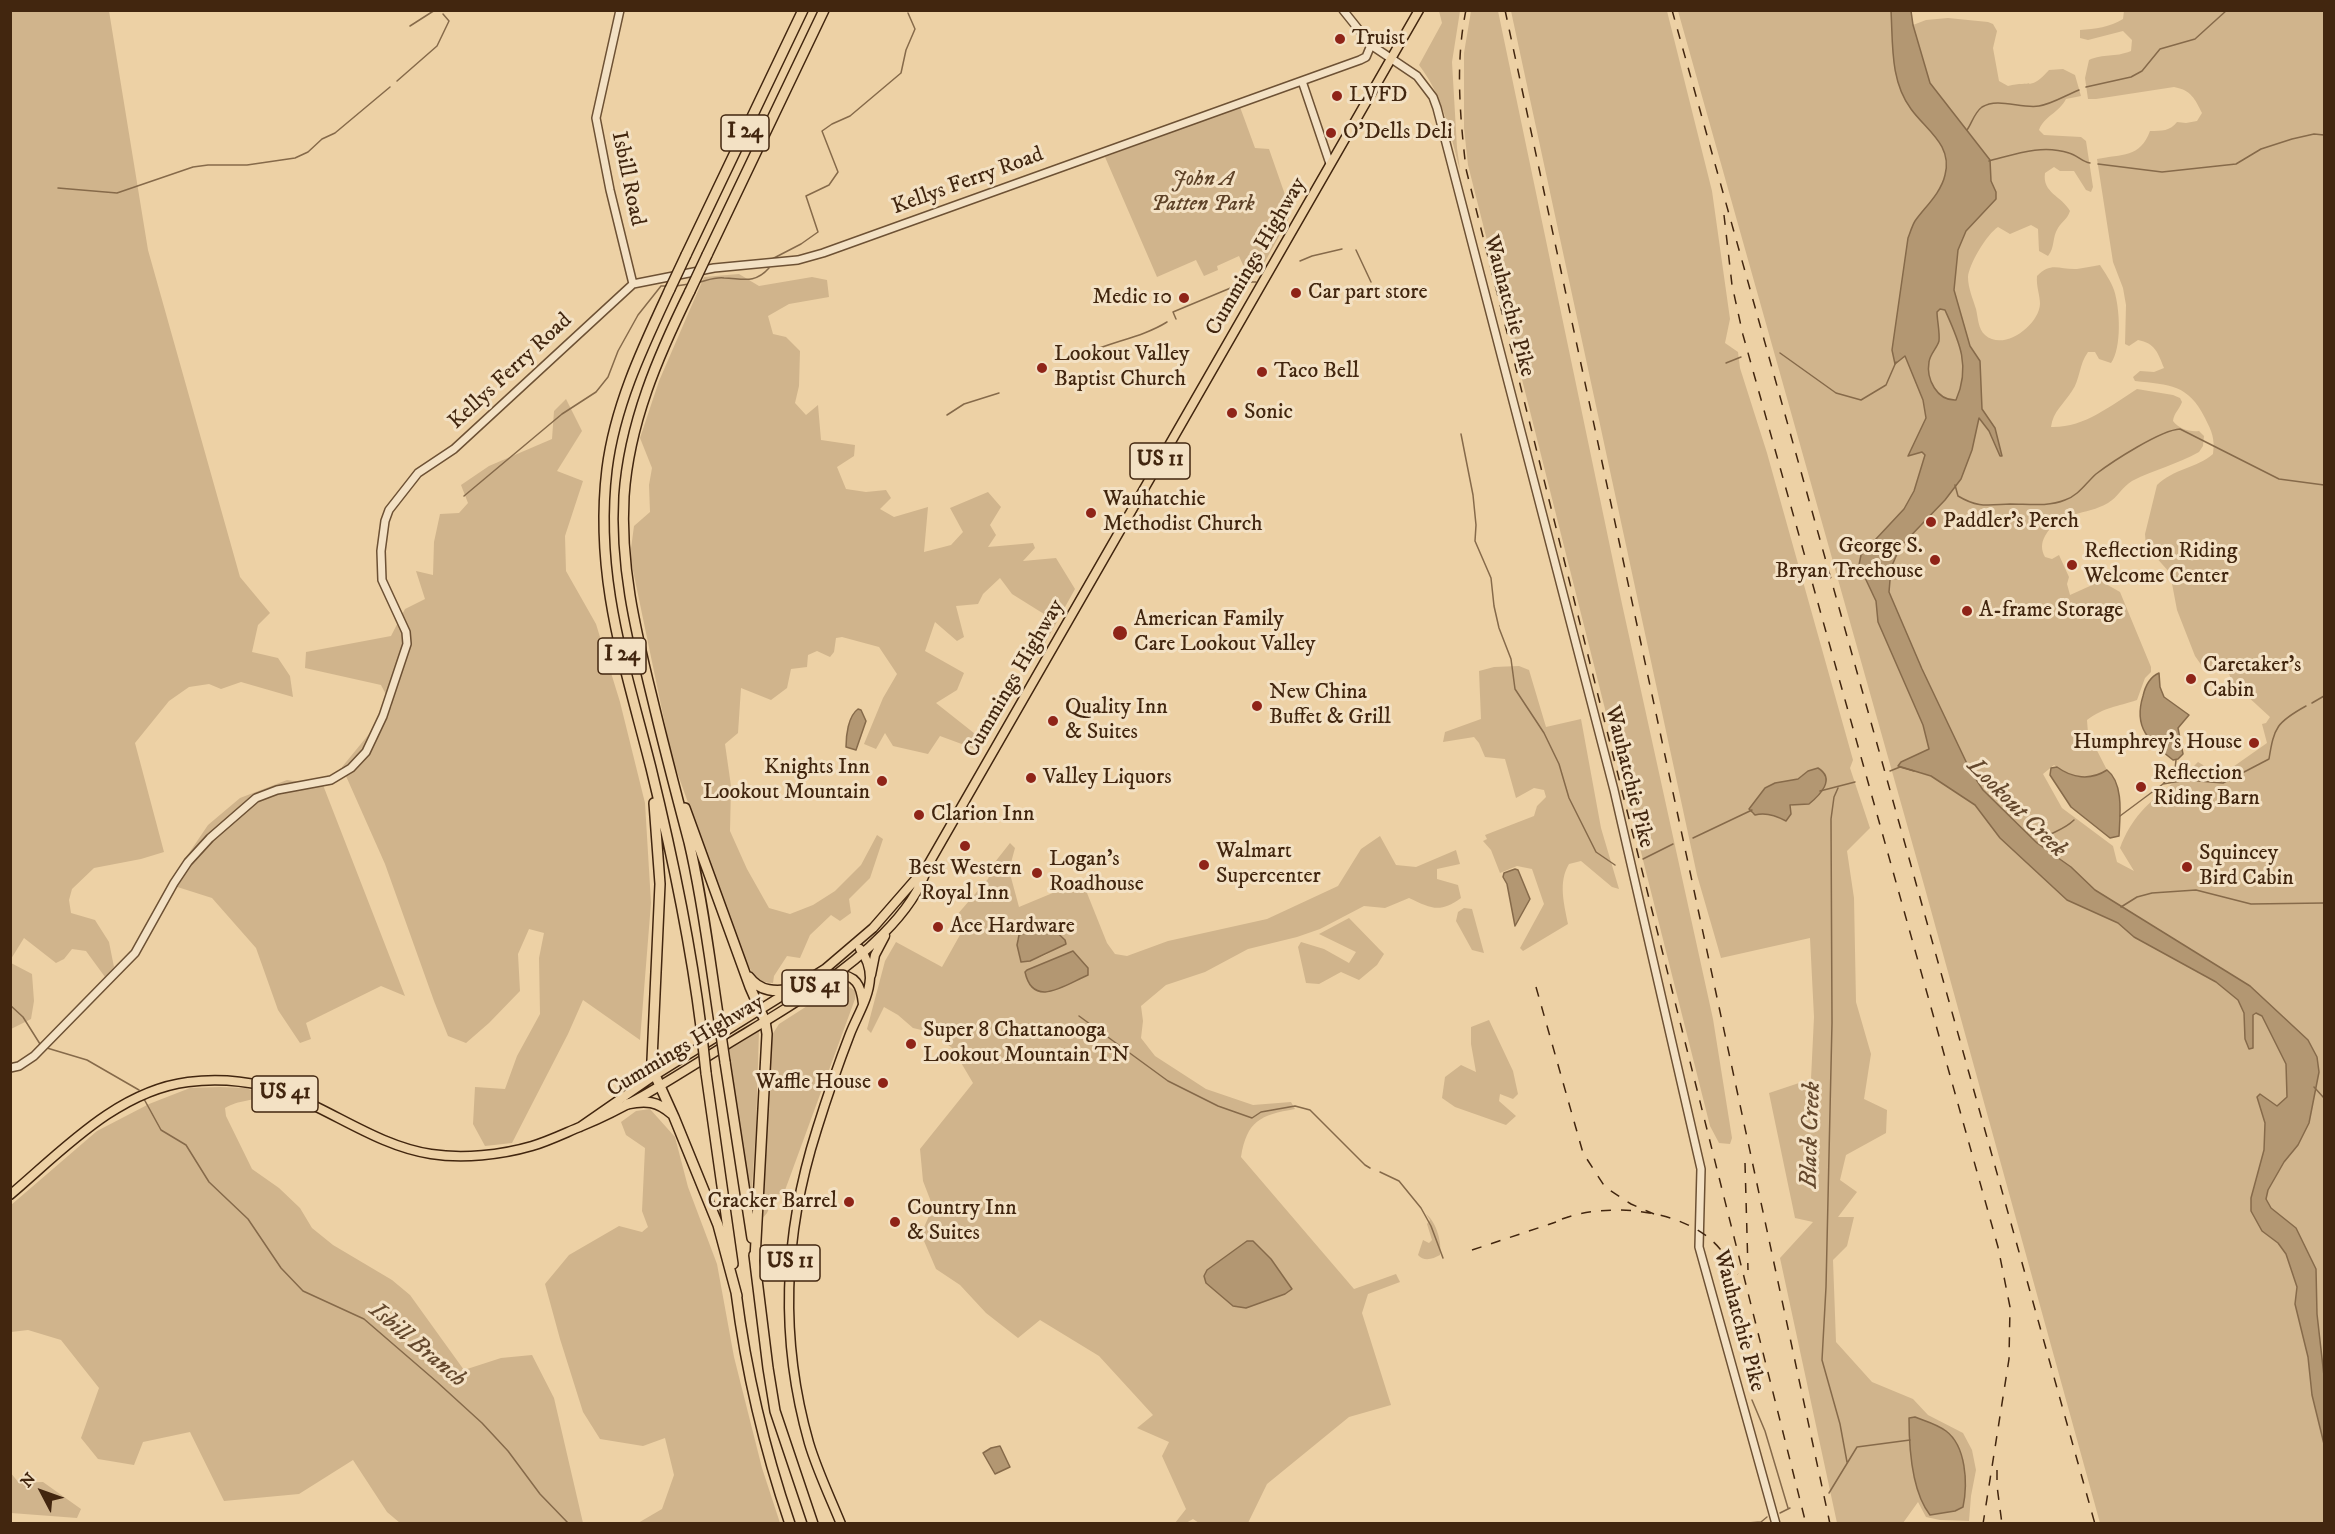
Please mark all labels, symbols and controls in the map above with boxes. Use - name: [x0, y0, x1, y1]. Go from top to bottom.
- place label: Truist: [1352, 26, 1405, 52]
- marker: Truist: [1333, 32, 1347, 46]
- place label: LVFD: [1349, 83, 1407, 109]
- marker: LVFD: [1330, 89, 1344, 103]
- road number: I 24: [721, 115, 769, 151]
- place label: O'Dells Deli: [1343, 120, 1453, 146]
- marker: O'Dells Deli: [1324, 126, 1338, 140]
- street label: Isbill Road: [604, 129, 650, 229]
- street label: Kellys Ferry Road: [889, 142, 1047, 222]
- park label: John A Patten Park: [1151, 167, 1255, 218]
- street label: Cummings Highway: [1201, 173, 1313, 341]
- street label: Wauhatchie Pike: [1476, 232, 1540, 380]
- place label: Car part store: [1308, 280, 1428, 306]
- place label: Medic 10: [1092, 285, 1172, 311]
- marker: Car part store: [1289, 286, 1303, 300]
- marker: Medic 10: [1177, 291, 1191, 305]
- street label: Kellys Ferry Road: [444, 308, 578, 436]
- place label: Lookout Valley Baptist Church: [1054, 342, 1190, 394]
- place label: Taco Bell: [1274, 359, 1359, 385]
- marker: Lookout Valley Baptist Church: [1035, 361, 1049, 375]
- marker: Taco Bell: [1255, 365, 1269, 379]
- place label: Sonic: [1244, 400, 1293, 426]
- marker: Sonic: [1225, 406, 1239, 420]
- road number: US 11: [1130, 443, 1190, 479]
- place label: Wauhatchie Methodist Church: [1103, 487, 1263, 538]
- marker: Wauhatchie Methodist Church: [1084, 506, 1098, 520]
- place label: Paddler's Perch: [1943, 509, 2079, 535]
- marker: Paddler's Perch: [1924, 515, 1938, 529]
- place label: George S. Bryan Treehouse: [1775, 534, 1923, 586]
- place label: Reflection Riding Welcome Center: [2084, 539, 2237, 590]
- marker: George S. Bryan Treehouse: [1928, 553, 1942, 567]
- marker: Reflection Riding Welcome Center: [2065, 558, 2079, 572]
- street label: Cummings Highway: [959, 595, 1071, 763]
- place label: A-frame Storage: [1979, 598, 2123, 624]
- marker: A-frame Storage: [1960, 604, 1974, 618]
- place label: American Family Care Lookout Valley: [1134, 607, 1316, 658]
- marker: American Family Care Lookout Valley: [1111, 624, 1129, 642]
- road number: I 24: [598, 638, 646, 674]
- place label: Caretaker's Cabin: [2203, 653, 2301, 704]
- marker: Caretaker's Cabin: [2184, 672, 2198, 686]
- place label: New China Buffet & Grill: [1269, 680, 1391, 732]
- place label: Quality Inn & Suites: [1065, 695, 1168, 746]
- marker: New China Buffet & Grill: [1250, 699, 1264, 713]
- street label: Wauhatchie Pike: [1598, 703, 1658, 851]
- marker: Quality Inn & Suites: [1046, 714, 1060, 728]
- place label: Humphrey's House: [2073, 730, 2242, 756]
- marker: Humphrey's House: [2247, 736, 2261, 750]
- water label: Lookout Creek: [1960, 753, 2072, 865]
- place label: Knights Inn Lookout Mountain: [703, 755, 870, 806]
- place label: Reflection Riding Barn: [2153, 761, 2260, 812]
- place label: Valley Liquors: [1043, 765, 1171, 791]
- marker: Valley Liquors: [1024, 771, 1038, 785]
- marker: Knights Inn Lookout Mountain: [875, 774, 889, 788]
- marker: Reflection Riding Barn: [2134, 780, 2148, 794]
- place label: Clarion Inn: [931, 802, 1034, 828]
- marker: Clarion Inn: [912, 808, 926, 822]
- marker: Best Western Royal Inn: [958, 839, 972, 853]
- place label: Walmart Supercenter: [1216, 839, 1321, 890]
- place label: Squincey Bird Cabin: [2199, 841, 2294, 892]
- place label: Logan's Roadhouse: [1049, 847, 1144, 898]
- place label: Best Western Royal Inn: [908, 856, 1022, 908]
- marker: Walmart Supercenter: [1197, 858, 1211, 872]
- marker: Squincey Bird Cabin: [2180, 860, 2194, 874]
- marker: Logan's Roadhouse: [1030, 866, 1044, 880]
- place label: Ace Hardware: [950, 914, 1075, 940]
- marker: Ace Hardware: [931, 920, 945, 934]
- road number: US 41: [782, 970, 848, 1006]
- street label: Cummings Highway: [603, 990, 769, 1104]
- place label: Super 8 Chattanooga Lookout Mountain TN: [923, 1018, 1129, 1070]
- marker: Super 8 Chattanooga Lookout Mountain TN: [904, 1037, 918, 1051]
- place label: Waffle House: [756, 1070, 871, 1096]
- road number: US 41: [252, 1076, 318, 1112]
- marker: Waffle House: [876, 1076, 890, 1090]
- water label: Black Creek: [1796, 1081, 1828, 1189]
- place label: Cracker Barrel: [707, 1189, 837, 1215]
- marker: Cracker Barrel: [842, 1195, 856, 1209]
- place label: Country Inn & Suites: [907, 1196, 1017, 1248]
- marker: Country Inn & Suites: [888, 1215, 902, 1229]
- road number: US 11: [760, 1245, 820, 1281]
- street label: Wauhatchie Pike: [1706, 1247, 1770, 1395]
- water label: Isbill Branch: [363, 1297, 471, 1395]
- north arrow: [12, 1462, 72, 1522]
- text: N: [17, 1469, 40, 1492]

